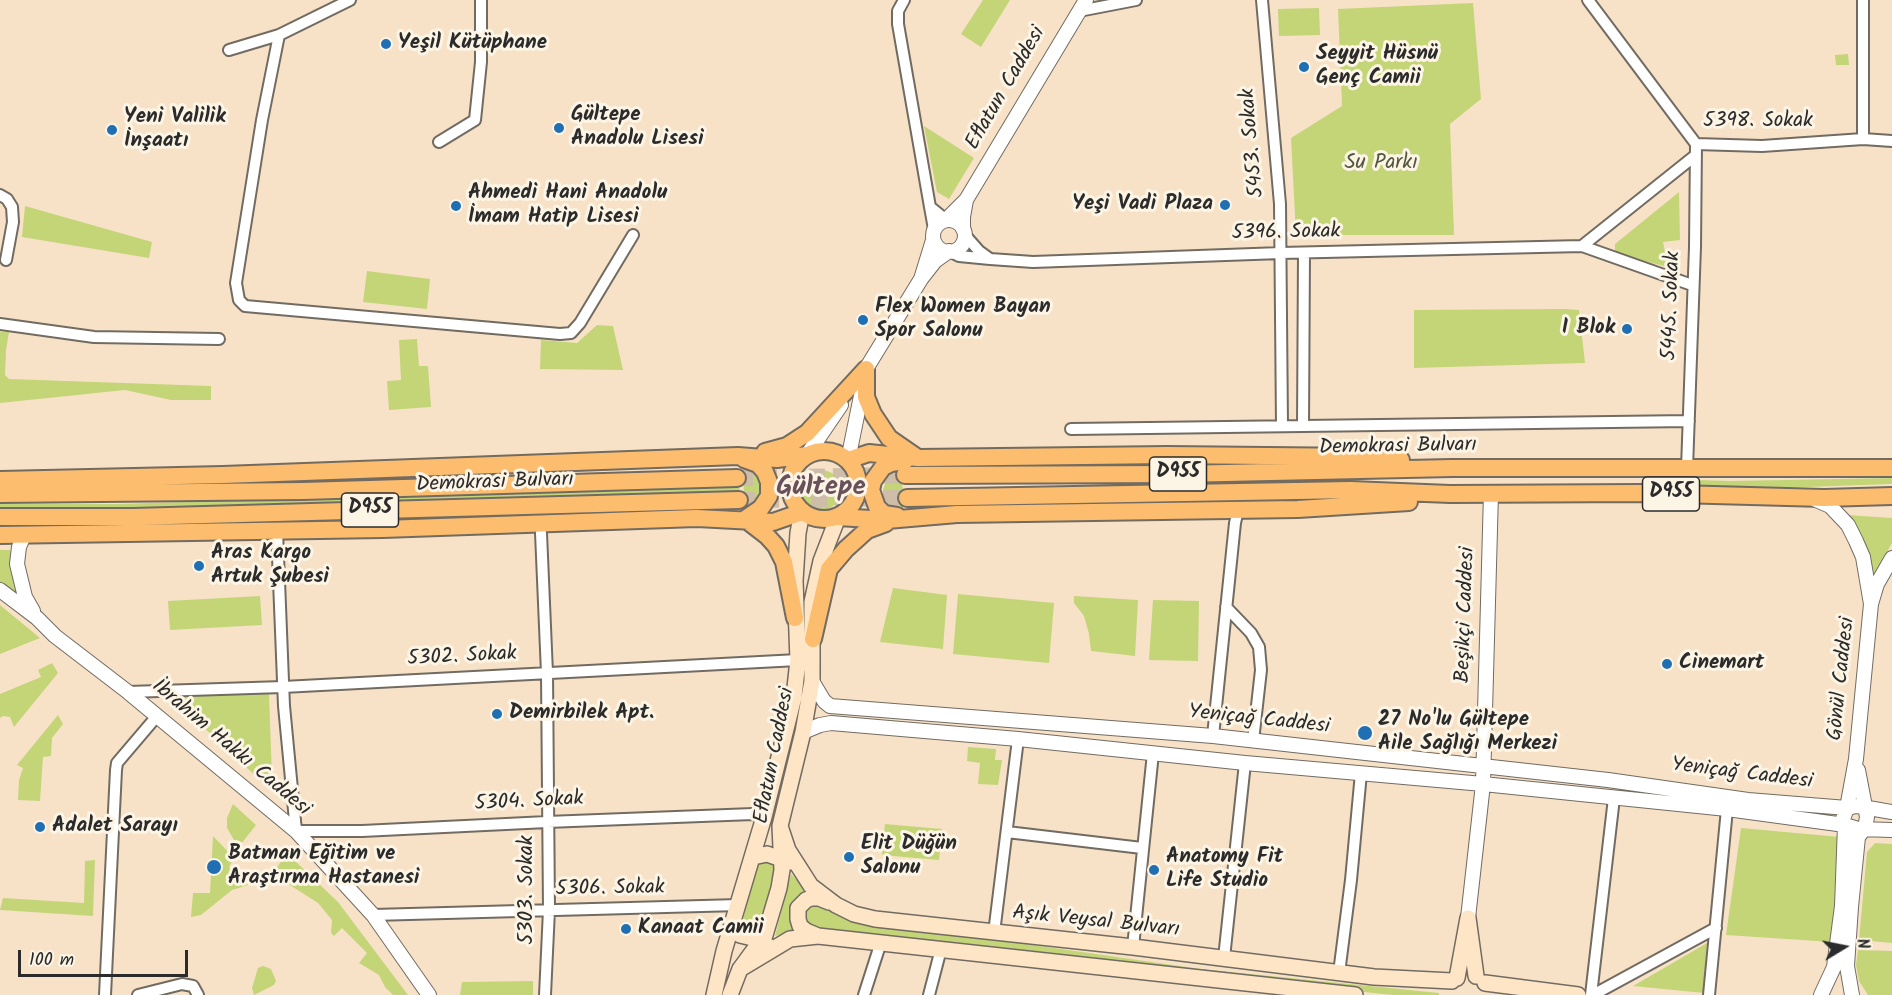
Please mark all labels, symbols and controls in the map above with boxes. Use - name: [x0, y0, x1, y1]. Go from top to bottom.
- street label: Eflatun Caddesi: [962, 23, 1052, 155]
- place label: Yeşil Kütüphane: [398, 31, 547, 57]
- marker: Yeşil Kütüphane: [379, 37, 393, 51]
- place label: Seyyit Hüsnü Genç Camii: [1316, 42, 1438, 92]
- marker: Seyyit Hüsnü Genç Camii: [1297, 60, 1311, 74]
- street label: 5453. Sokak: [1237, 87, 1271, 199]
- place label: Gültepe Anadolu Lisesi: [571, 103, 704, 153]
- place label: Yeni Valilik İnşaatı: [124, 105, 226, 155]
- street label: 5398. Sokak: [1703, 109, 1813, 135]
- marker: Gültepe Anadolu Lisesi: [552, 121, 566, 135]
- marker: Yeni Valilik İnşaatı: [105, 123, 119, 137]
- park label: Su Parkı: [1344, 151, 1418, 177]
- place label: Ahmedi Hani Anadolu İmam Hatip Lisesi: [468, 181, 667, 231]
- place label: Yeşi Vadi Plaza: [1072, 192, 1213, 218]
- marker: Yeşi Vadi Plaza: [1218, 198, 1232, 212]
- marker: Ahmedi Hani Anadolu İmam Hatip Lisesi: [449, 199, 463, 213]
- street label: 5396. Sokak: [1231, 220, 1341, 248]
- street label: 5445. Sokak: [1659, 251, 1687, 361]
- place label: Flex Women Bayan Spor Salonu: [875, 295, 1051, 345]
- marker: Flex Women Bayan Spor Salonu: [856, 313, 870, 327]
- place label: I Blok: [1562, 316, 1615, 342]
- marker: I Blok: [1620, 322, 1634, 336]
- street label: Demokrasi Bulvarı: [1319, 434, 1477, 462]
- road number: D955: [1150, 457, 1206, 491]
- street label: Demokrasi Bulvarı: [416, 469, 574, 499]
- district label: Gültepe: [776, 473, 866, 505]
- road number: D955: [1642, 477, 1700, 511]
- road number: D955: [342, 493, 398, 527]
- place label: Aras Kargo Artuk Şubesi: [211, 541, 329, 591]
- street label: Beşikçi Caddesi: [1452, 546, 1482, 684]
- marker: Aras Kargo Artuk Şubesi: [192, 559, 206, 573]
- street label: Gönül Caddesi: [1824, 616, 1862, 742]
- street label: 5302. Sokak: [407, 643, 517, 673]
- place label: Cinemart: [1679, 651, 1764, 677]
- marker: Cinemart: [1660, 657, 1674, 671]
- street label: İbrahim Hakkı Caddesi: [145, 675, 315, 823]
- street label: Eflatun Caddesi: [750, 686, 802, 826]
- place label: Demirbilek Apt.: [509, 701, 654, 727]
- street label: Yeniçağ Caddesi: [1187, 701, 1331, 741]
- marker: Demirbilek Apt.: [490, 707, 504, 721]
- place label: 27 No'lu Gültepe Aile Sağlığı Merkezi: [1378, 708, 1557, 758]
- marker: 27 No'lu Gültepe Aile Sağlığı Merkezi: [1356, 724, 1374, 742]
- street label: Yeniçağ Caddesi: [1670, 754, 1814, 796]
- street label: 5304. Sokak: [474, 788, 584, 818]
- place label: Adalet Sarayı: [52, 814, 178, 840]
- marker: Adalet Sarayı: [33, 820, 47, 834]
- place label: Elit Düğün Salonu: [861, 832, 957, 882]
- street label: 5303. Sokak: [515, 835, 541, 945]
- place label: Batman Eğitim ve Araştırma Hastanesi: [228, 842, 419, 892]
- place label: Anatomy Fit Life Studio: [1166, 845, 1283, 895]
- marker: Elit Düğün Salonu: [842, 850, 856, 864]
- marker: Batman Eğitim ve Araştırma Hastanesi: [205, 858, 223, 876]
- marker: Anatomy Fit Life Studio: [1147, 863, 1161, 877]
- street label: 5306. Sokak: [555, 876, 665, 904]
- street label: Aşık Veysal Bulvarı: [1011, 902, 1181, 944]
- place label: Kanaat Camii: [638, 916, 764, 942]
- north arrow: [1814, 917, 1874, 977]
- marker: Kanaat Camii: [619, 922, 633, 936]
- text: N: [1849, 937, 1875, 951]
- scale bar: [21, 938, 190, 976]
- text: 100 m: [29, 946, 74, 975]

